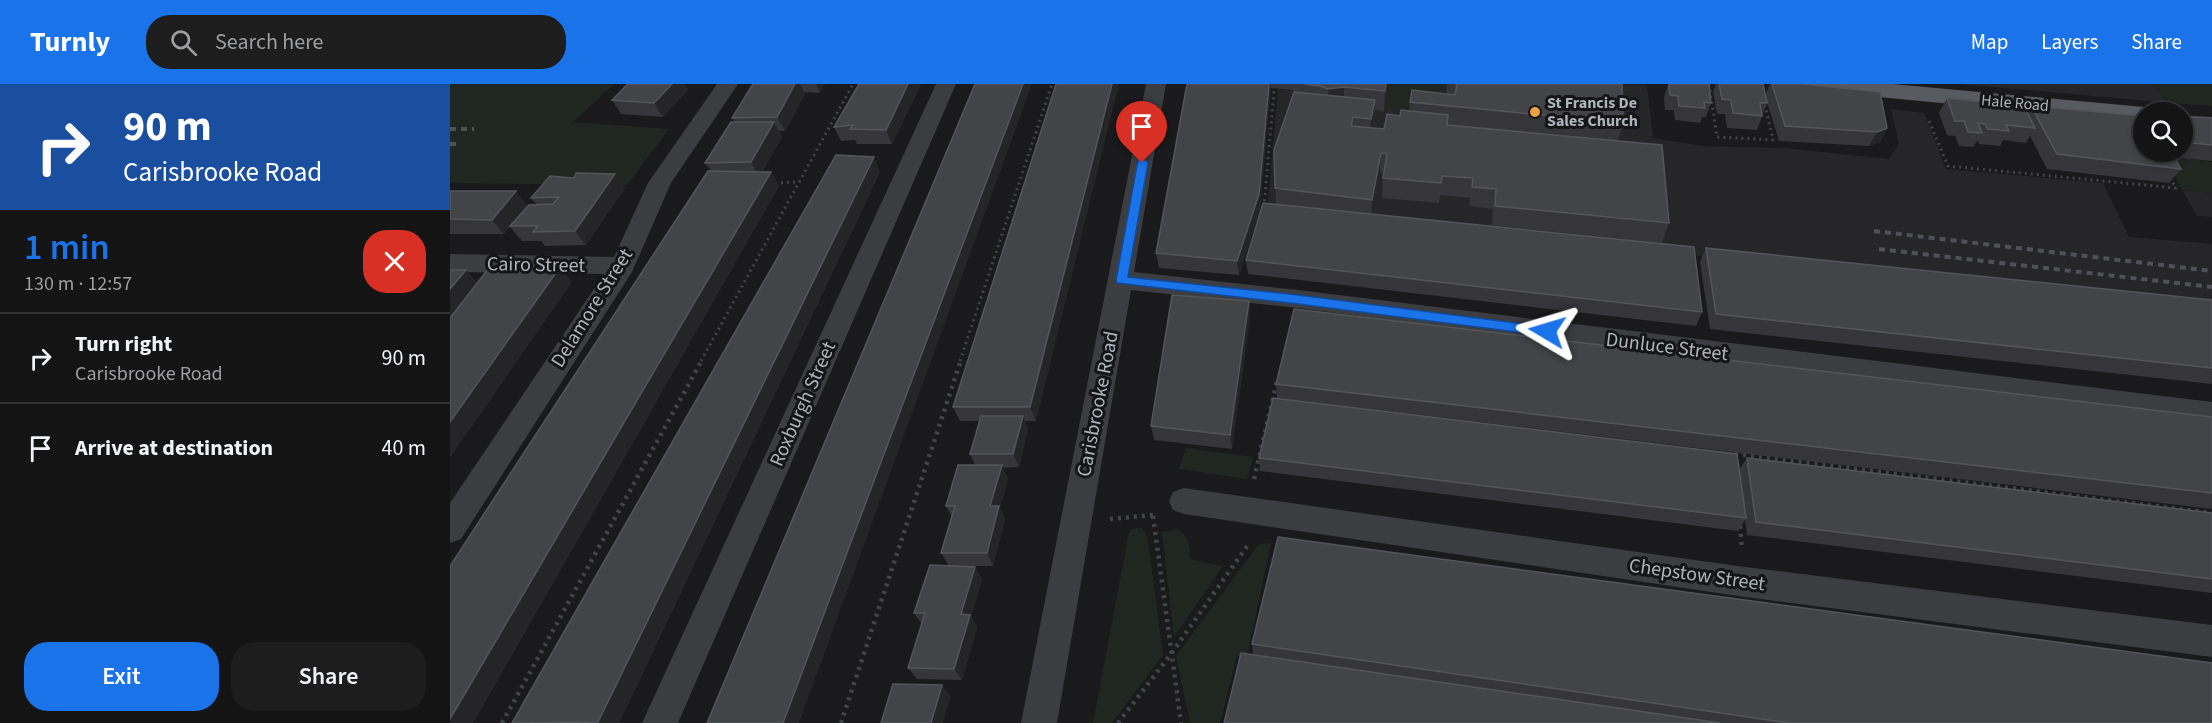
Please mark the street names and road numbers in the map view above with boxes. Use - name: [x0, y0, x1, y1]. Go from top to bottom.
- street label: Hale Road: [1980, 89, 2050, 117]
- street label: Delamore Street: [544, 243, 640, 373]
- street label: Cairo Street: [487, 250, 586, 280]
- street label: Dunluce Street: [1604, 326, 1730, 368]
- street label: Carisbrooke Road: [1070, 329, 1126, 479]
- street label: Roxburgh Street: [763, 337, 843, 471]
- street label: Chepstow Street: [1627, 552, 1767, 598]

